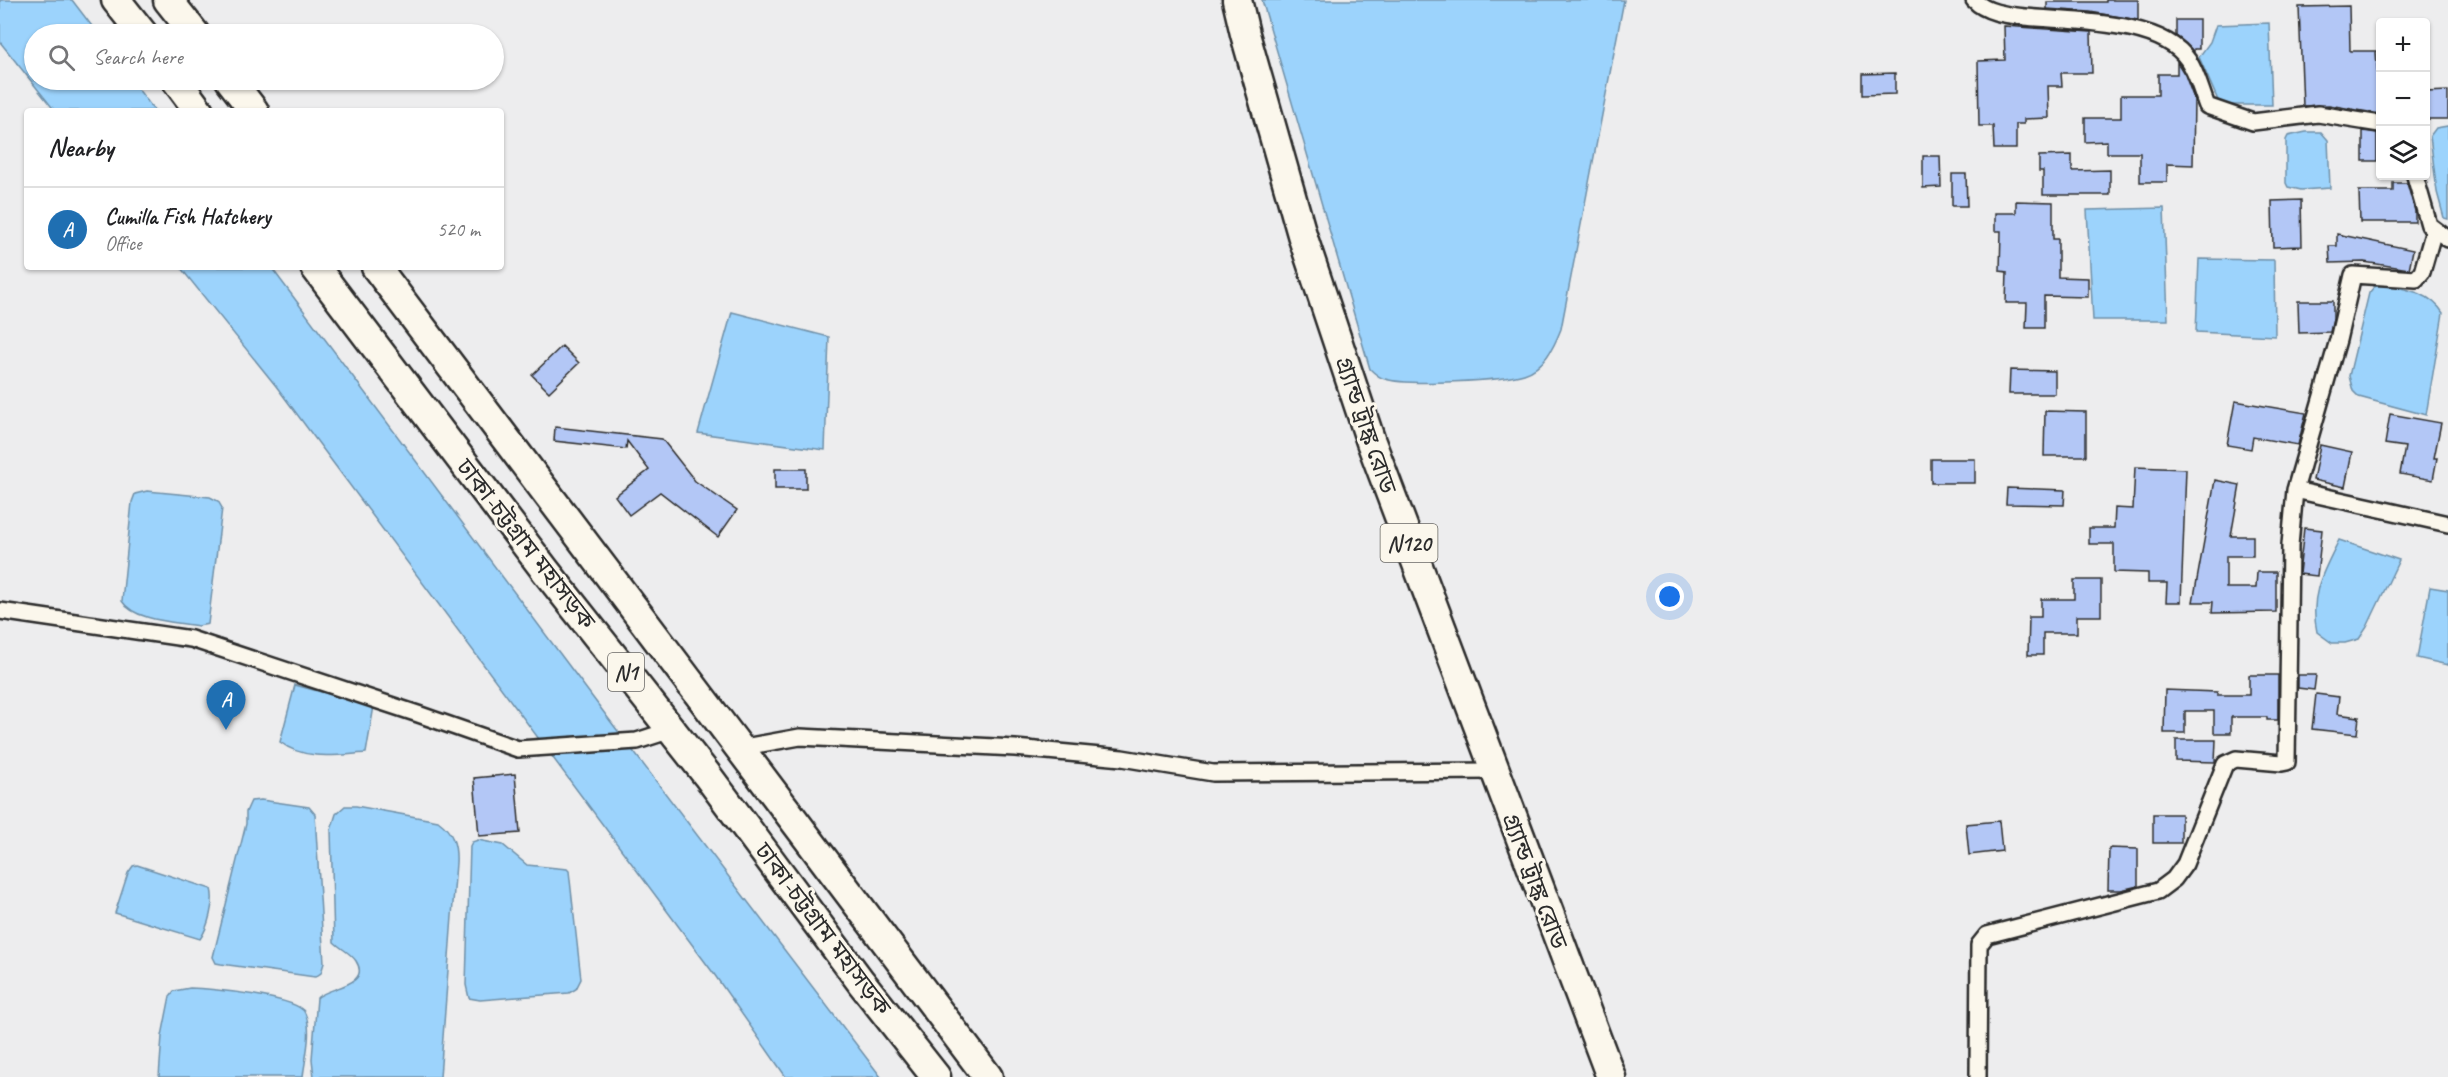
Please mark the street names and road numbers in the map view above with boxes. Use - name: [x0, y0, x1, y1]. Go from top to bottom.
- street label: গ্র্যান্ড ট্রাঙ্ক রোড: [1329, 353, 1404, 498]
- street label: ঢাকা-চট্টগ্রাম মহাসড়ক: [449, 452, 602, 636]
- road number: N120: [1380, 524, 1438, 562]
- road number: N1: [608, 653, 644, 691]
- street label: গ্র্যান্ড ট্রাঙ্ক রোড: [1495, 809, 1575, 954]
- street label: ঢাকা-চট্টগ্রাম মহাসড়ক: [748, 836, 898, 1022]

